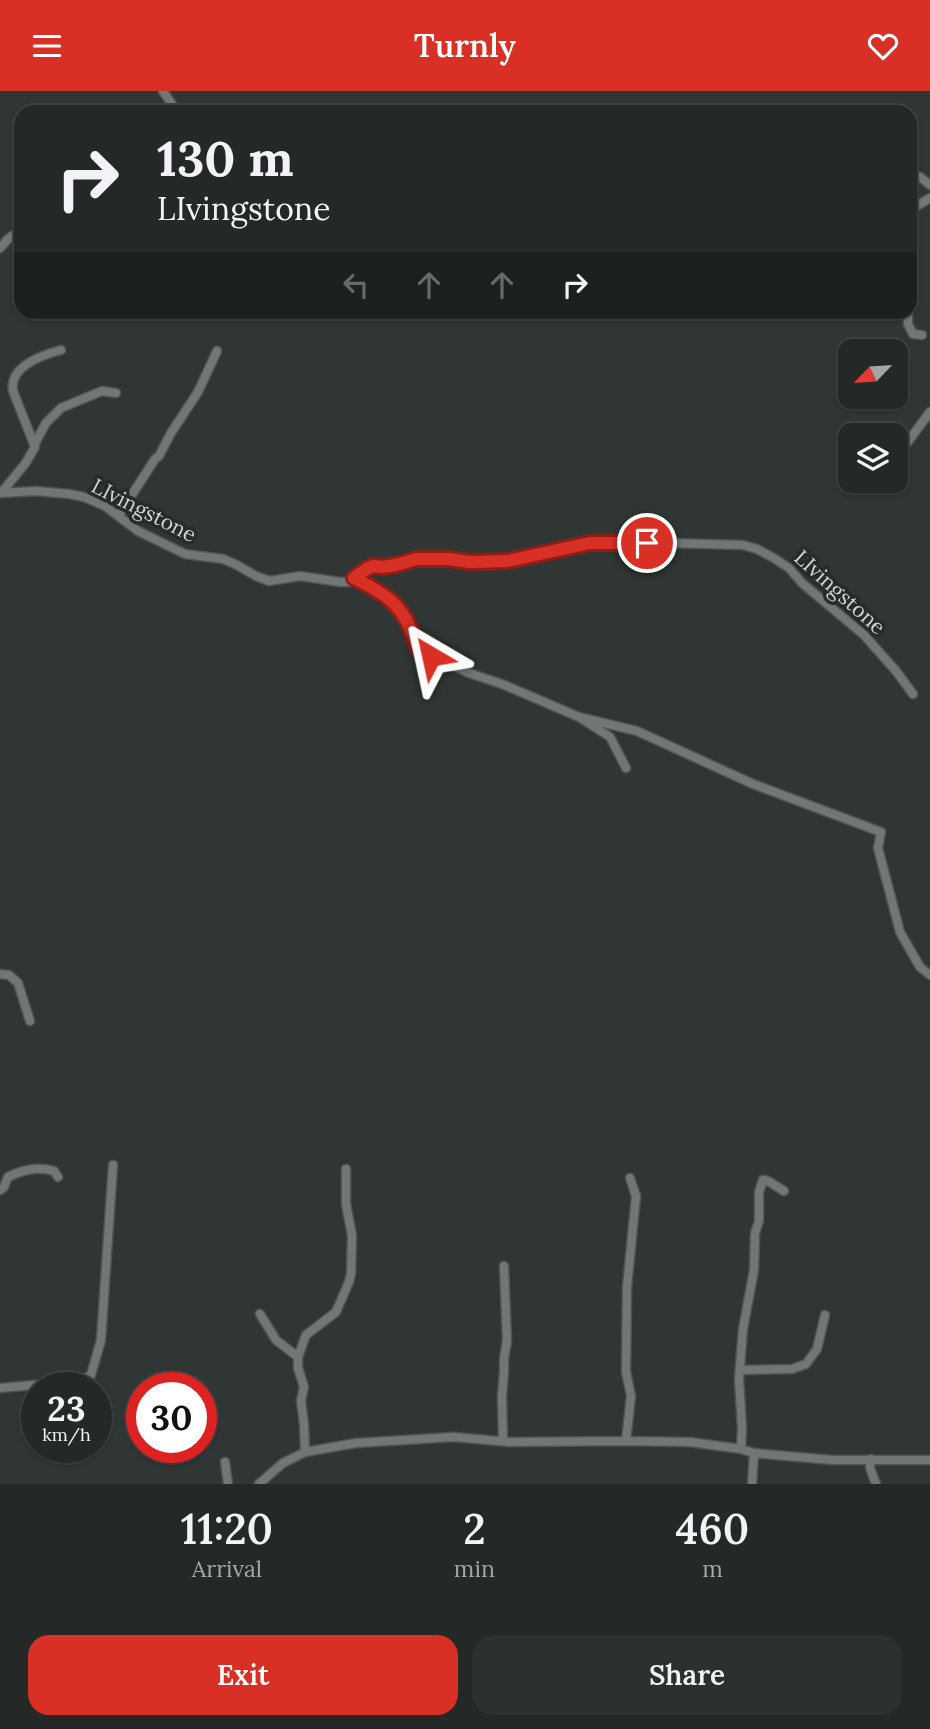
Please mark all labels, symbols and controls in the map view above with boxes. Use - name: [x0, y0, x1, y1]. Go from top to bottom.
- text: Turnly: [414, 25, 516, 66]
- icon: menu: [28, 27, 66, 65]
- icon: heart: [864, 27, 902, 65]
- text: 130 m: [157, 127, 293, 189]
- icon: right: [42, 133, 133, 224]
- text: LIvingstone: [157, 188, 331, 229]
- icon: left: [337, 266, 375, 304]
- icon: ahead: [410, 266, 448, 304]
- icon: ahead: [483, 266, 521, 304]
- icon: right: [556, 266, 594, 304]
- north arrow: [838, 339, 908, 409]
- map controls: [838, 339, 908, 493]
- button: layers: [838, 423, 908, 493]
- street label: LIvingstone: [87, 472, 201, 548]
- pin: [617, 513, 677, 573]
- icon: arrive: [628, 524, 666, 562]
- street label: LIvingstone: [789, 544, 891, 640]
- position arrow: [394, 619, 468, 693]
- speed limit sign: 30: [126, 1372, 217, 1463]
- text: 23: [47, 1386, 86, 1431]
- text: km/h: [42, 1423, 91, 1446]
- text: 11:20: [181, 1502, 273, 1556]
- text: 2: [463, 1502, 486, 1556]
- text: 460: [676, 1502, 749, 1556]
- text: Arrival: [192, 1554, 262, 1583]
- text: min: [454, 1554, 495, 1583]
- text: m: [702, 1554, 723, 1583]
- button: Exit: [28, 1635, 458, 1715]
- button: Share: [472, 1635, 902, 1715]

